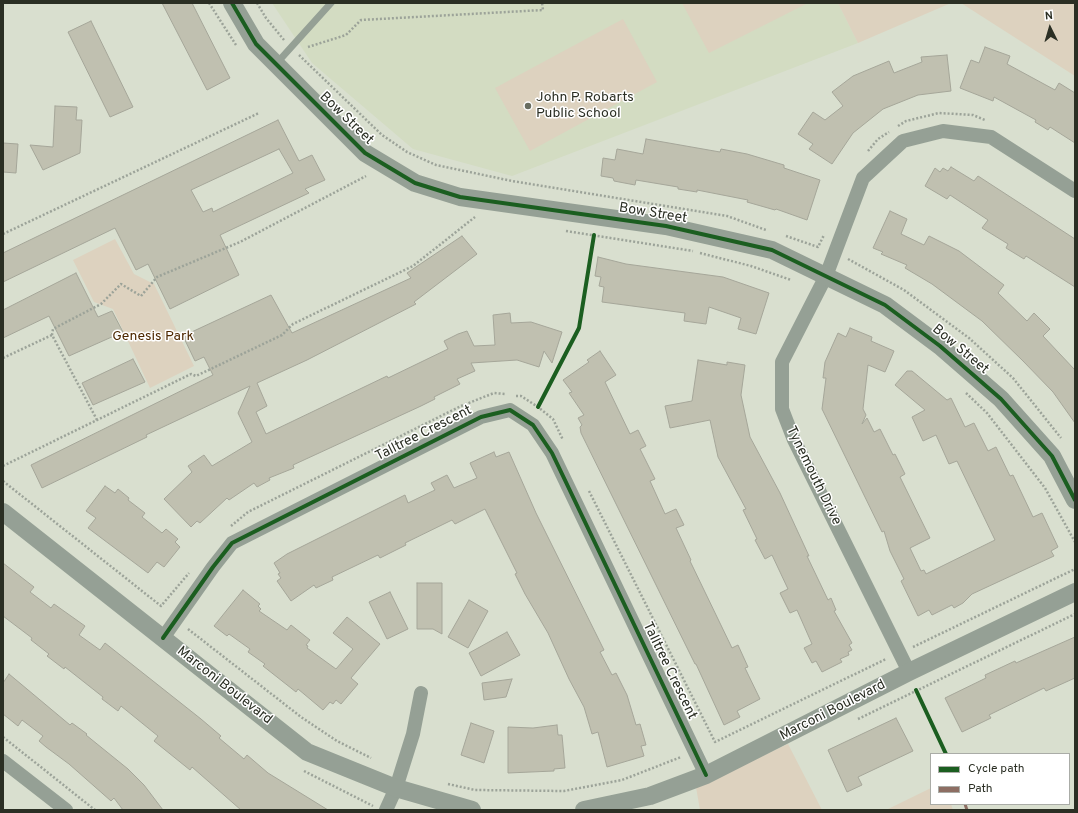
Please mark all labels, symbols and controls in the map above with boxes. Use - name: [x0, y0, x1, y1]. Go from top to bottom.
- north arrow: [1030, 8, 1070, 48]
- text: N: [1044, 9, 1054, 23]
- street label: Bow Street: [315, 89, 377, 149]
- place label: John P. Robarts Public School: [536, 90, 634, 122]
- marker: John P. Robarts Public School: [523, 101, 533, 111]
- street label: Bow Street: [618, 200, 688, 228]
- street label: Bow Street: [928, 321, 992, 379]
- park label: Genesis Park: [112, 329, 194, 345]
- street label: Talltree Crescent: [373, 402, 475, 466]
- street label: Tynemouth Drive: [782, 424, 844, 528]
- street label: Talltree Crescent: [638, 620, 700, 722]
- street label: Marconi Boulevard: [173, 644, 275, 728]
- street label: Marconi Boulevard: [777, 677, 889, 745]
- legend: [930, 753, 1070, 805]
- text: Cycle path: [968, 761, 1025, 777]
- text: Path: [968, 781, 993, 797]

